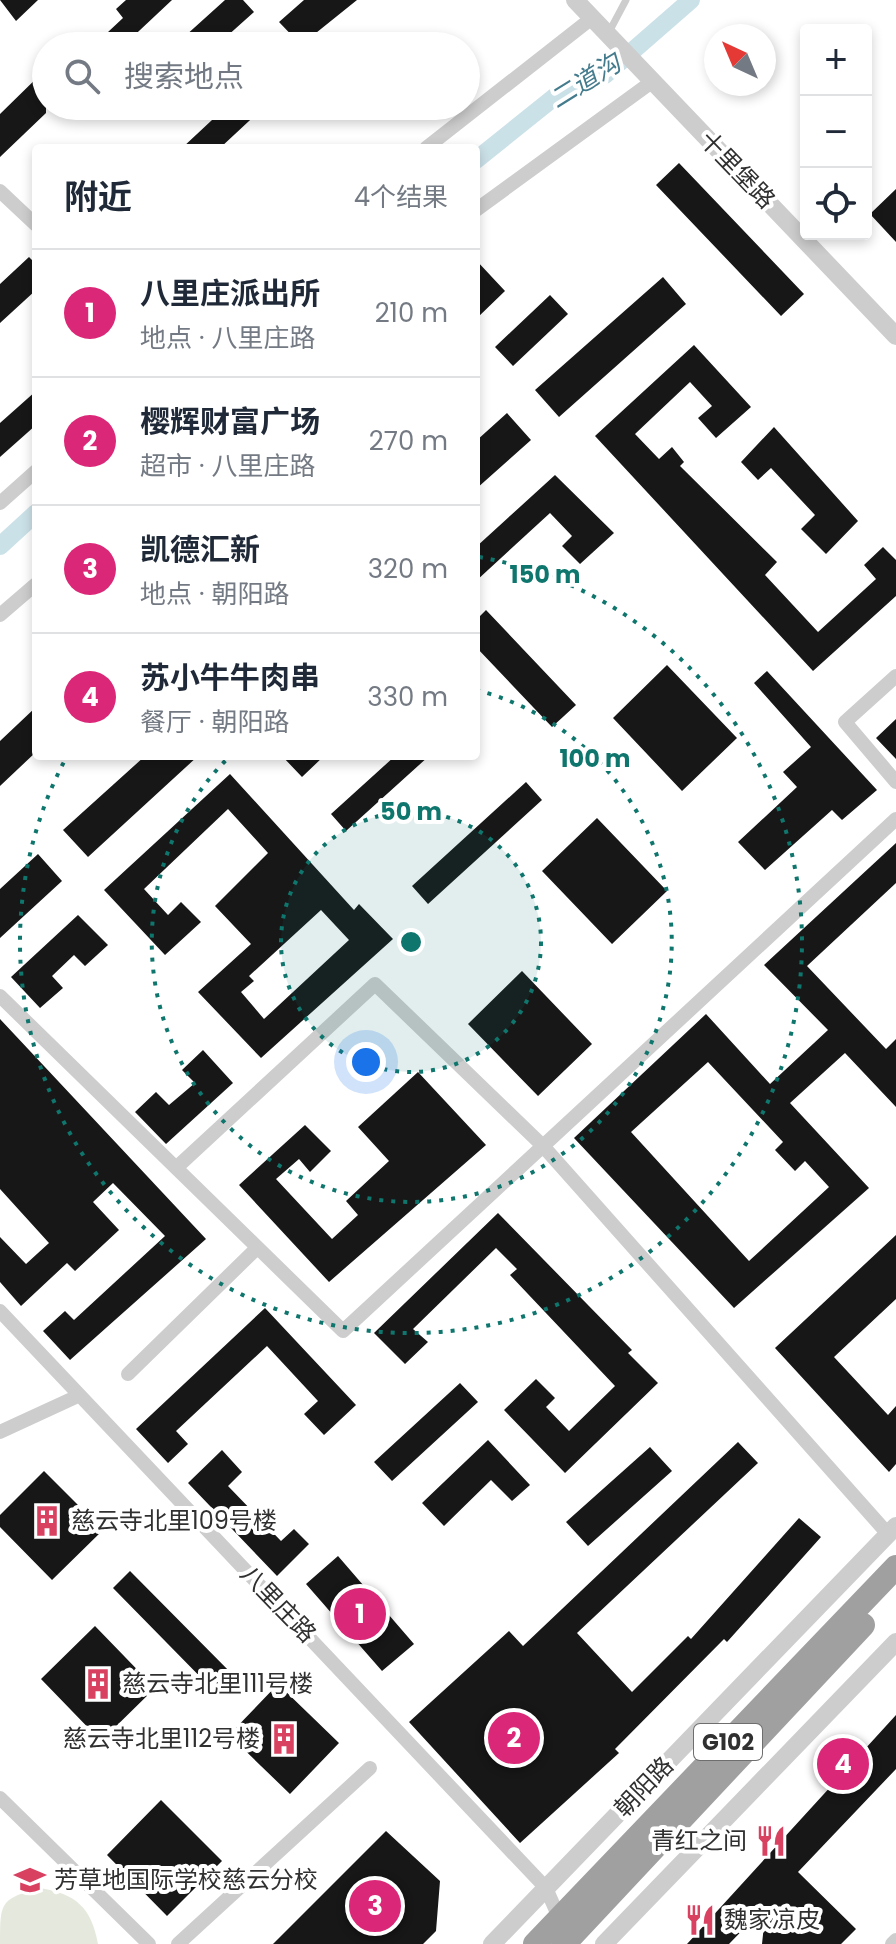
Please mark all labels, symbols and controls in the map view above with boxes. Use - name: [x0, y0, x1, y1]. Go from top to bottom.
- north arrow: [704, 24, 776, 96]
- map controls: [800, 24, 872, 240]
- button: +: [800, 24, 872, 96]
- search box: [32, 32, 480, 120]
- water label: 二道沟: [542, 43, 630, 117]
- icon: search: [60, 54, 104, 98]
- text: 搜索地点: [124, 55, 244, 98]
- button: −: [800, 96, 872, 168]
- street label: 十里堡路: [692, 124, 783, 216]
- button: locate: [800, 168, 872, 240]
- text: 附近: [64, 173, 132, 221]
- text: 4个结果: [354, 179, 448, 215]
- text: 八里庄派出所: [140, 272, 320, 315]
- text: 1: [85, 295, 95, 331]
- text: 210 m: [375, 295, 448, 331]
- text: 地点 · 八里庄路: [140, 320, 315, 356]
- text: 樱辉财富广场: [140, 400, 320, 443]
- text: 2: [83, 423, 97, 459]
- text: 270 m: [369, 423, 448, 459]
- text: 超市 · 八里庄路: [140, 448, 315, 484]
- text: 凯德汇新: [140, 528, 260, 571]
- text: 3: [82, 551, 98, 587]
- text: 320 m: [368, 551, 448, 587]
- text: 150 m: [510, 558, 580, 591]
- text: 地点 · 朝阳路: [140, 576, 289, 612]
- text: 苏小牛牛肉串: [140, 656, 320, 699]
- text: 4: [81, 679, 99, 715]
- text: 330 m: [367, 679, 448, 715]
- text: 餐厅 · 朝阳路: [140, 704, 289, 740]
- text: 100 m: [560, 742, 630, 775]
- text: 50 m: [380, 795, 442, 828]
- centre of rings: [397, 928, 425, 956]
- your location: [346, 1042, 386, 1082]
- building icon: 慈云寺北里109号楼: [30, 1504, 64, 1538]
- place label: 慈云寺北里109号楼: [71, 1504, 277, 1537]
- street label: 八里庄路: [233, 1558, 324, 1650]
- pin: 1: [334, 1584, 386, 1644]
- building icon: 慈云寺北里111号楼: [81, 1667, 115, 1701]
- place label: 慈云寺北里111号楼: [122, 1667, 313, 1700]
- pin: 2: [488, 1708, 540, 1768]
- place label: 慈云寺北里112号楼: [63, 1722, 260, 1755]
- building icon: 慈云寺北里112号楼: [267, 1722, 301, 1756]
- road number: G102: [694, 1724, 762, 1760]
- pin: 4: [817, 1734, 869, 1794]
- street label: 朝阳路: [607, 1749, 681, 1824]
- place label: 青红之间: [651, 1824, 747, 1857]
- restaurant icon: 青红之间: [754, 1824, 788, 1858]
- school or university icon: 芳草地国际学校慈云分校: [13, 1863, 47, 1897]
- place label: 芳草地国际学校慈云分校: [54, 1863, 318, 1896]
- pin: 3: [349, 1876, 401, 1936]
- restaurant icon: 魏家凉皮: [683, 1903, 717, 1937]
- place label: 魏家凉皮: [724, 1903, 820, 1936]

